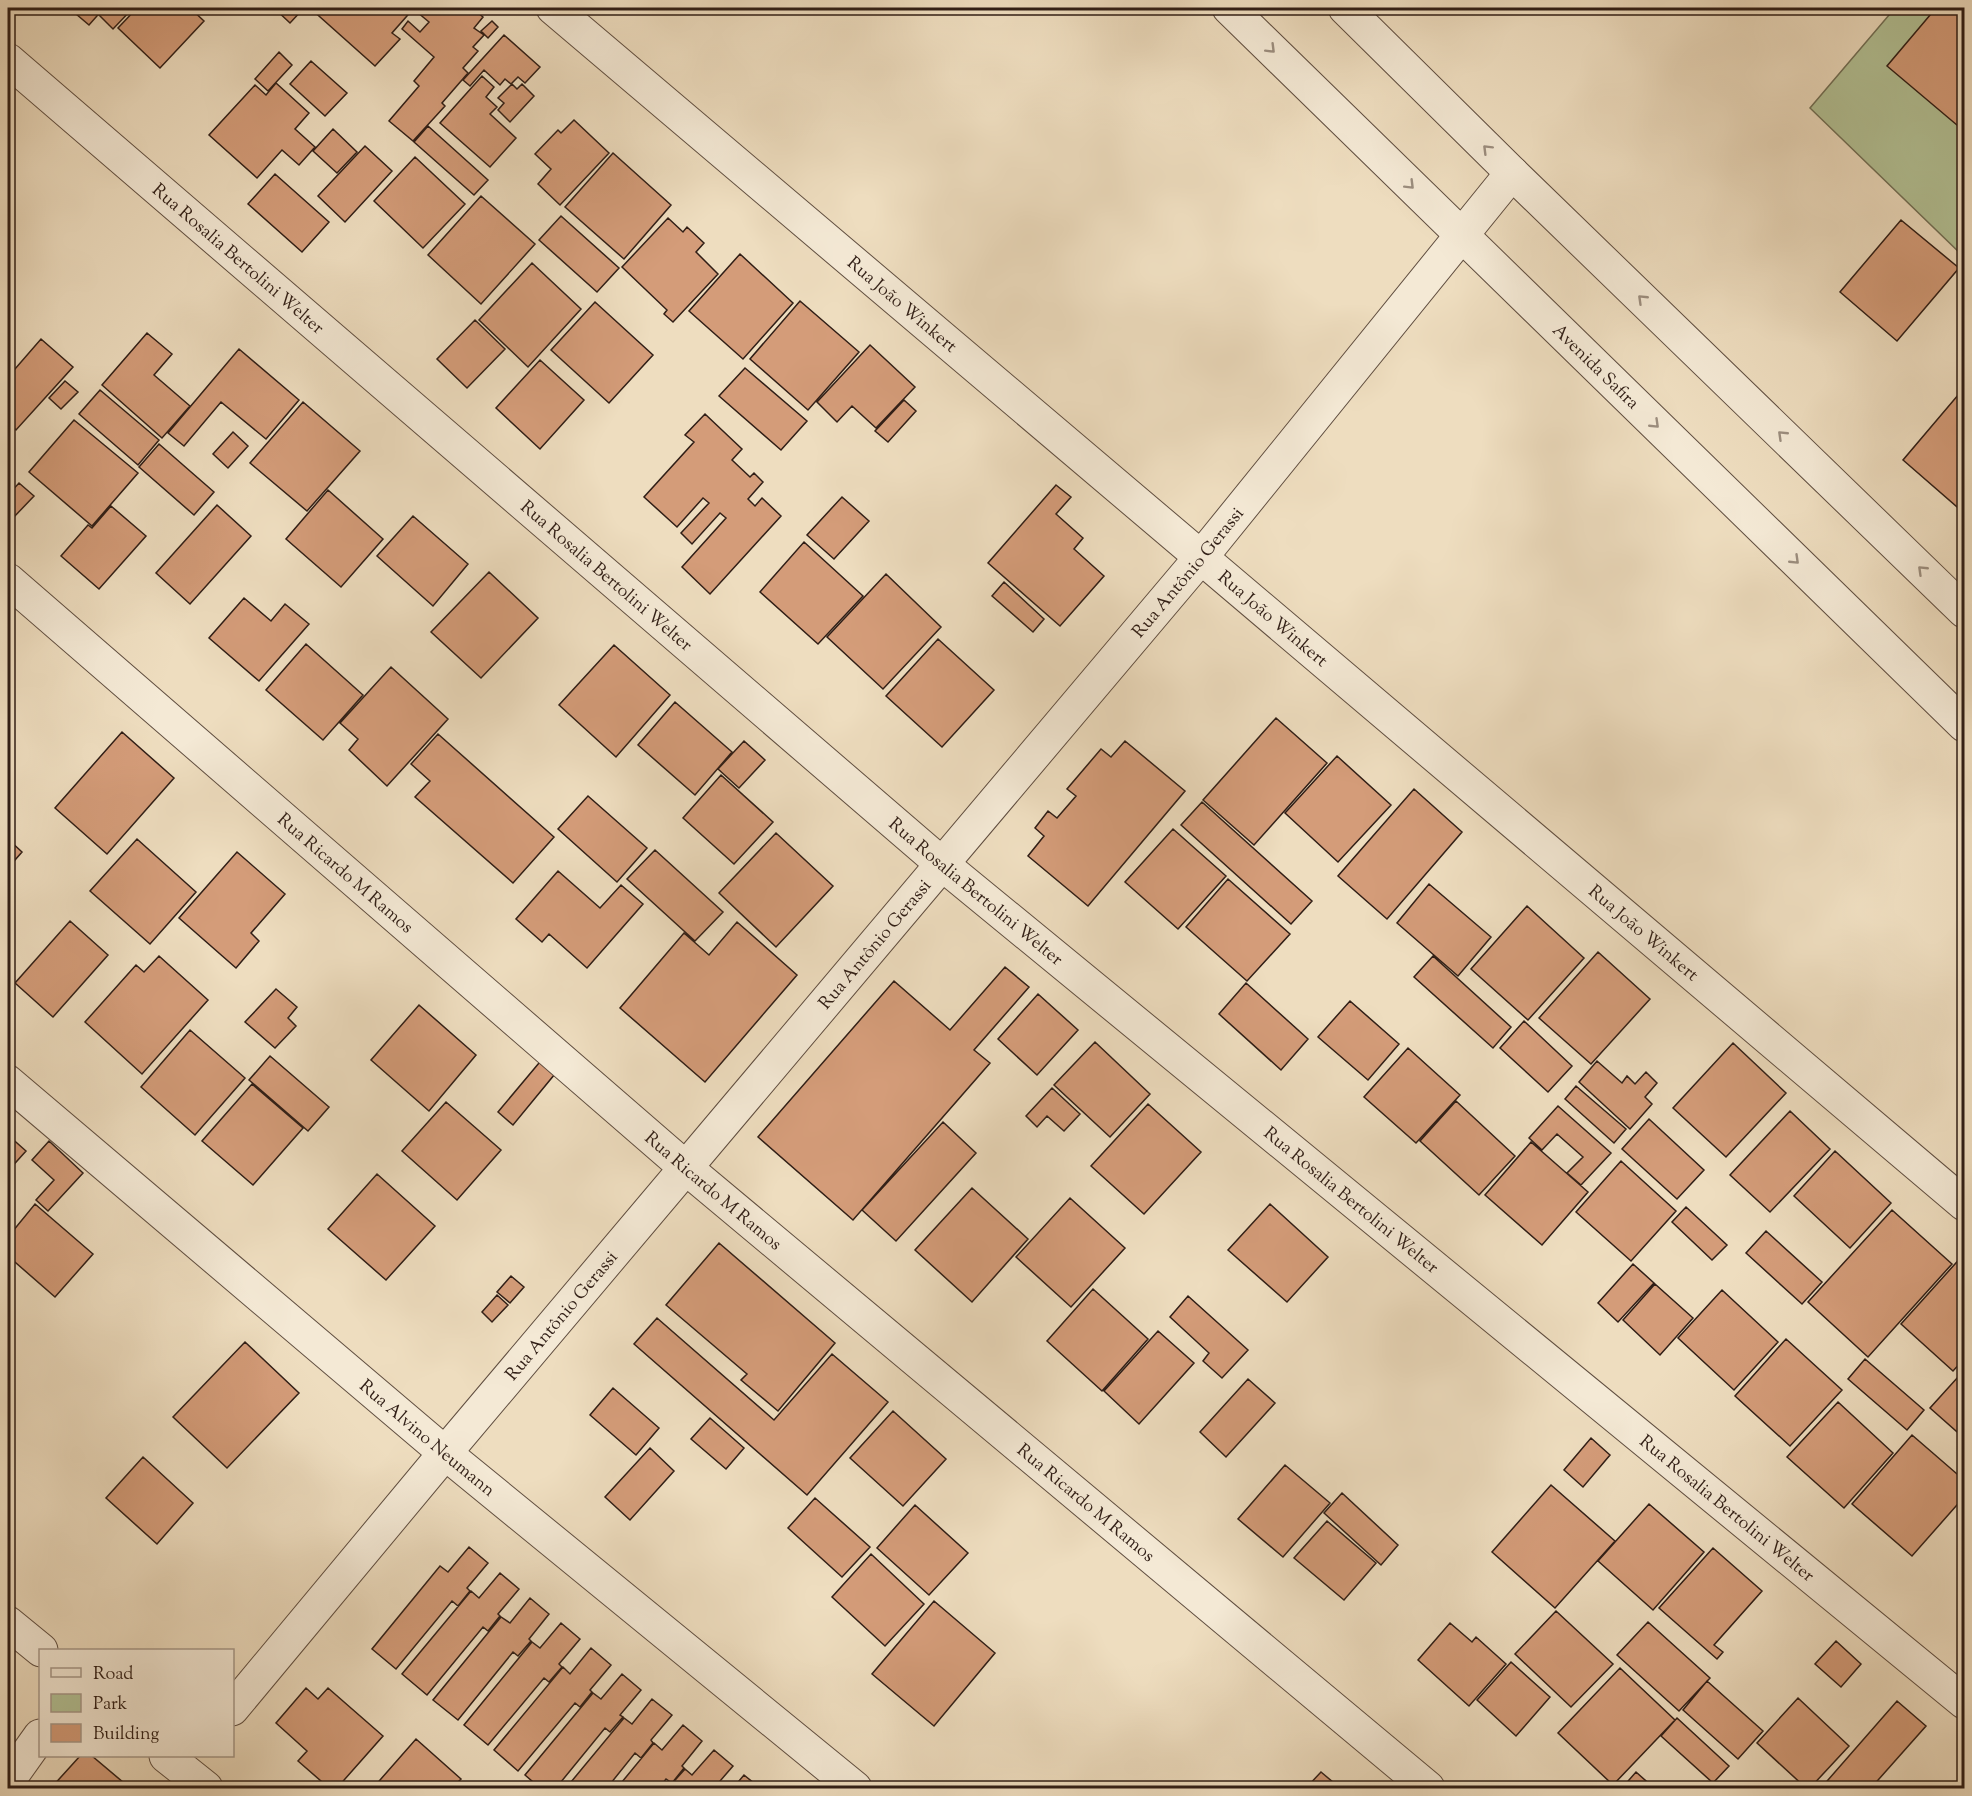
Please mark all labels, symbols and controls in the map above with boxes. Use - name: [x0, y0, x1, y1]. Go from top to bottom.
- one-way arrow: [1264, 41, 1275, 52]
- one-way arrow: [1484, 145, 1495, 156]
- street label: Rua Rosalia Bertolini Welter: [145, 178, 329, 342]
- one-way arrow: [1403, 178, 1414, 189]
- street label: Rua João Winkert: [840, 251, 962, 360]
- one-way arrow: [1638, 295, 1649, 306]
- street label: Avenida Safira: [1545, 319, 1644, 416]
- one-way arrow: [1649, 417, 1659, 428]
- one-way arrow: [1779, 431, 1790, 442]
- street label: Rua Rosalia Bertolini Welter: [514, 495, 697, 659]
- street label: Rua Antônio Gerassi: [1127, 503, 1251, 645]
- one-way arrow: [1788, 553, 1799, 564]
- street label: Rua João Winkert: [1211, 566, 1333, 674]
- one-way arrow: [1919, 566, 1929, 577]
- street label: Rua Ricardo M Ramos: [271, 808, 418, 941]
- street label: Rua Rosalia Bertolini Welter: [882, 812, 1068, 973]
- street label: Rua Antônio Gerassi: [814, 875, 939, 1016]
- street label: Rua João Winkert: [1582, 880, 1703, 988]
- street label: Rua Rosalia Bertolini Welter: [1257, 1122, 1444, 1281]
- street label: Rua Ricardo M Ramos: [638, 1126, 787, 1258]
- street label: Rua Antônio Gerassi: [500, 1246, 625, 1387]
- street label: Rua Alvino Neumann: [353, 1374, 500, 1504]
- street label: Rua Rosalia Bertolini Welter: [1633, 1430, 1819, 1589]
- street label: Rua Ricardo M Ramos: [1010, 1439, 1160, 1569]
- legend: [39, 1649, 234, 1757]
- text: Road: [93, 1662, 133, 1688]
- text: Park: [93, 1692, 128, 1718]
- text: Building: [93, 1722, 159, 1748]

